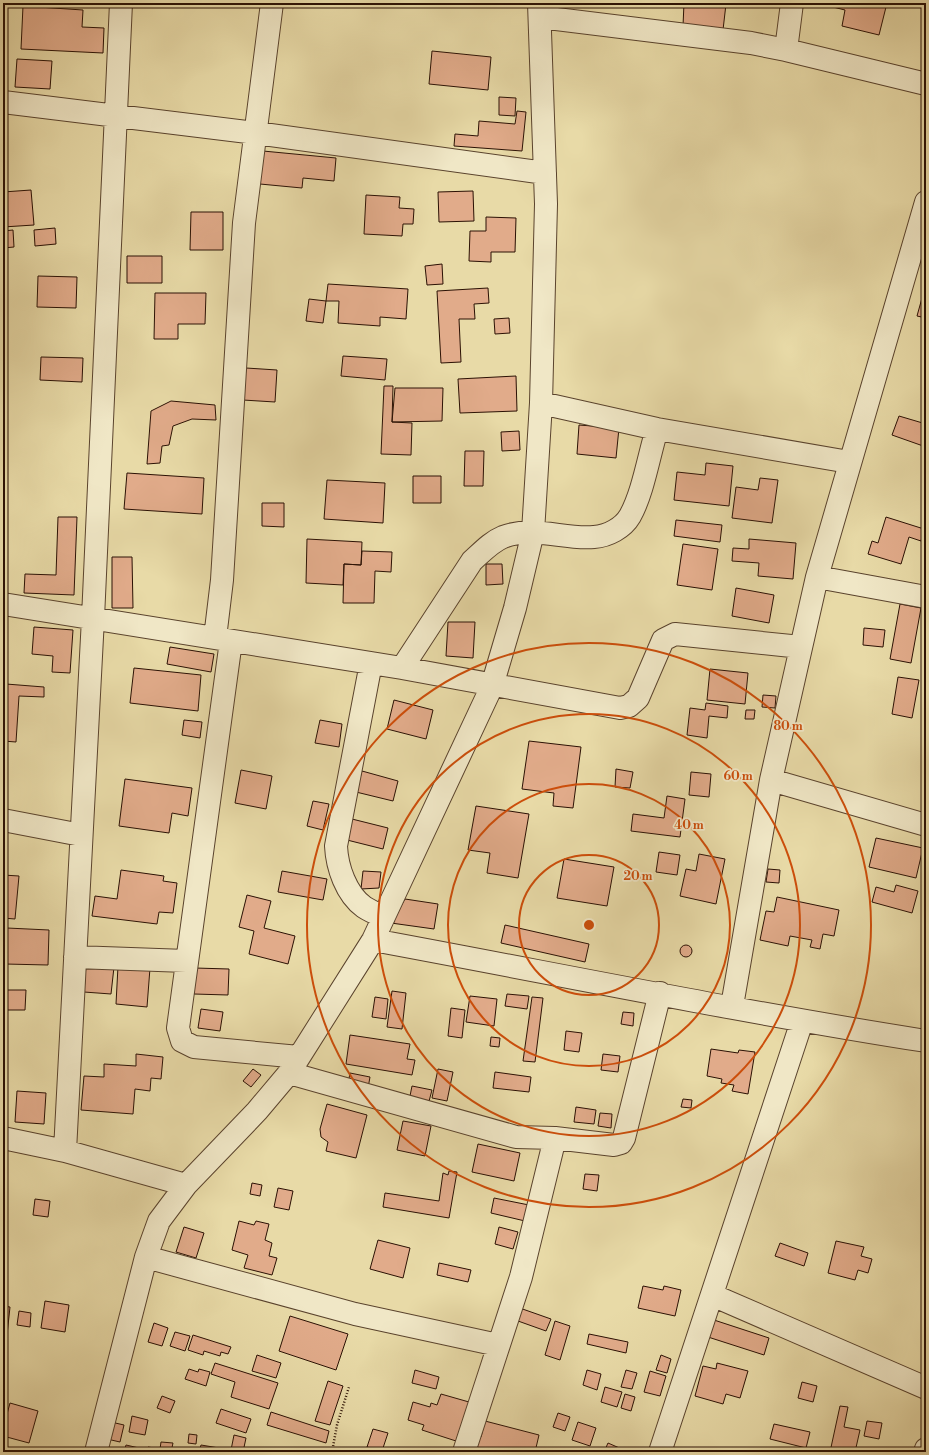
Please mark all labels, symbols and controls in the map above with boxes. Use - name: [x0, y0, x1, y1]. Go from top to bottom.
- text: 80 m: [773, 719, 803, 734]
- text: 60 m: [723, 769, 753, 784]
- text: 40 m: [674, 818, 704, 833]
- text: 20 m: [623, 869, 653, 884]
- centre of rings: [582, 918, 596, 932]

